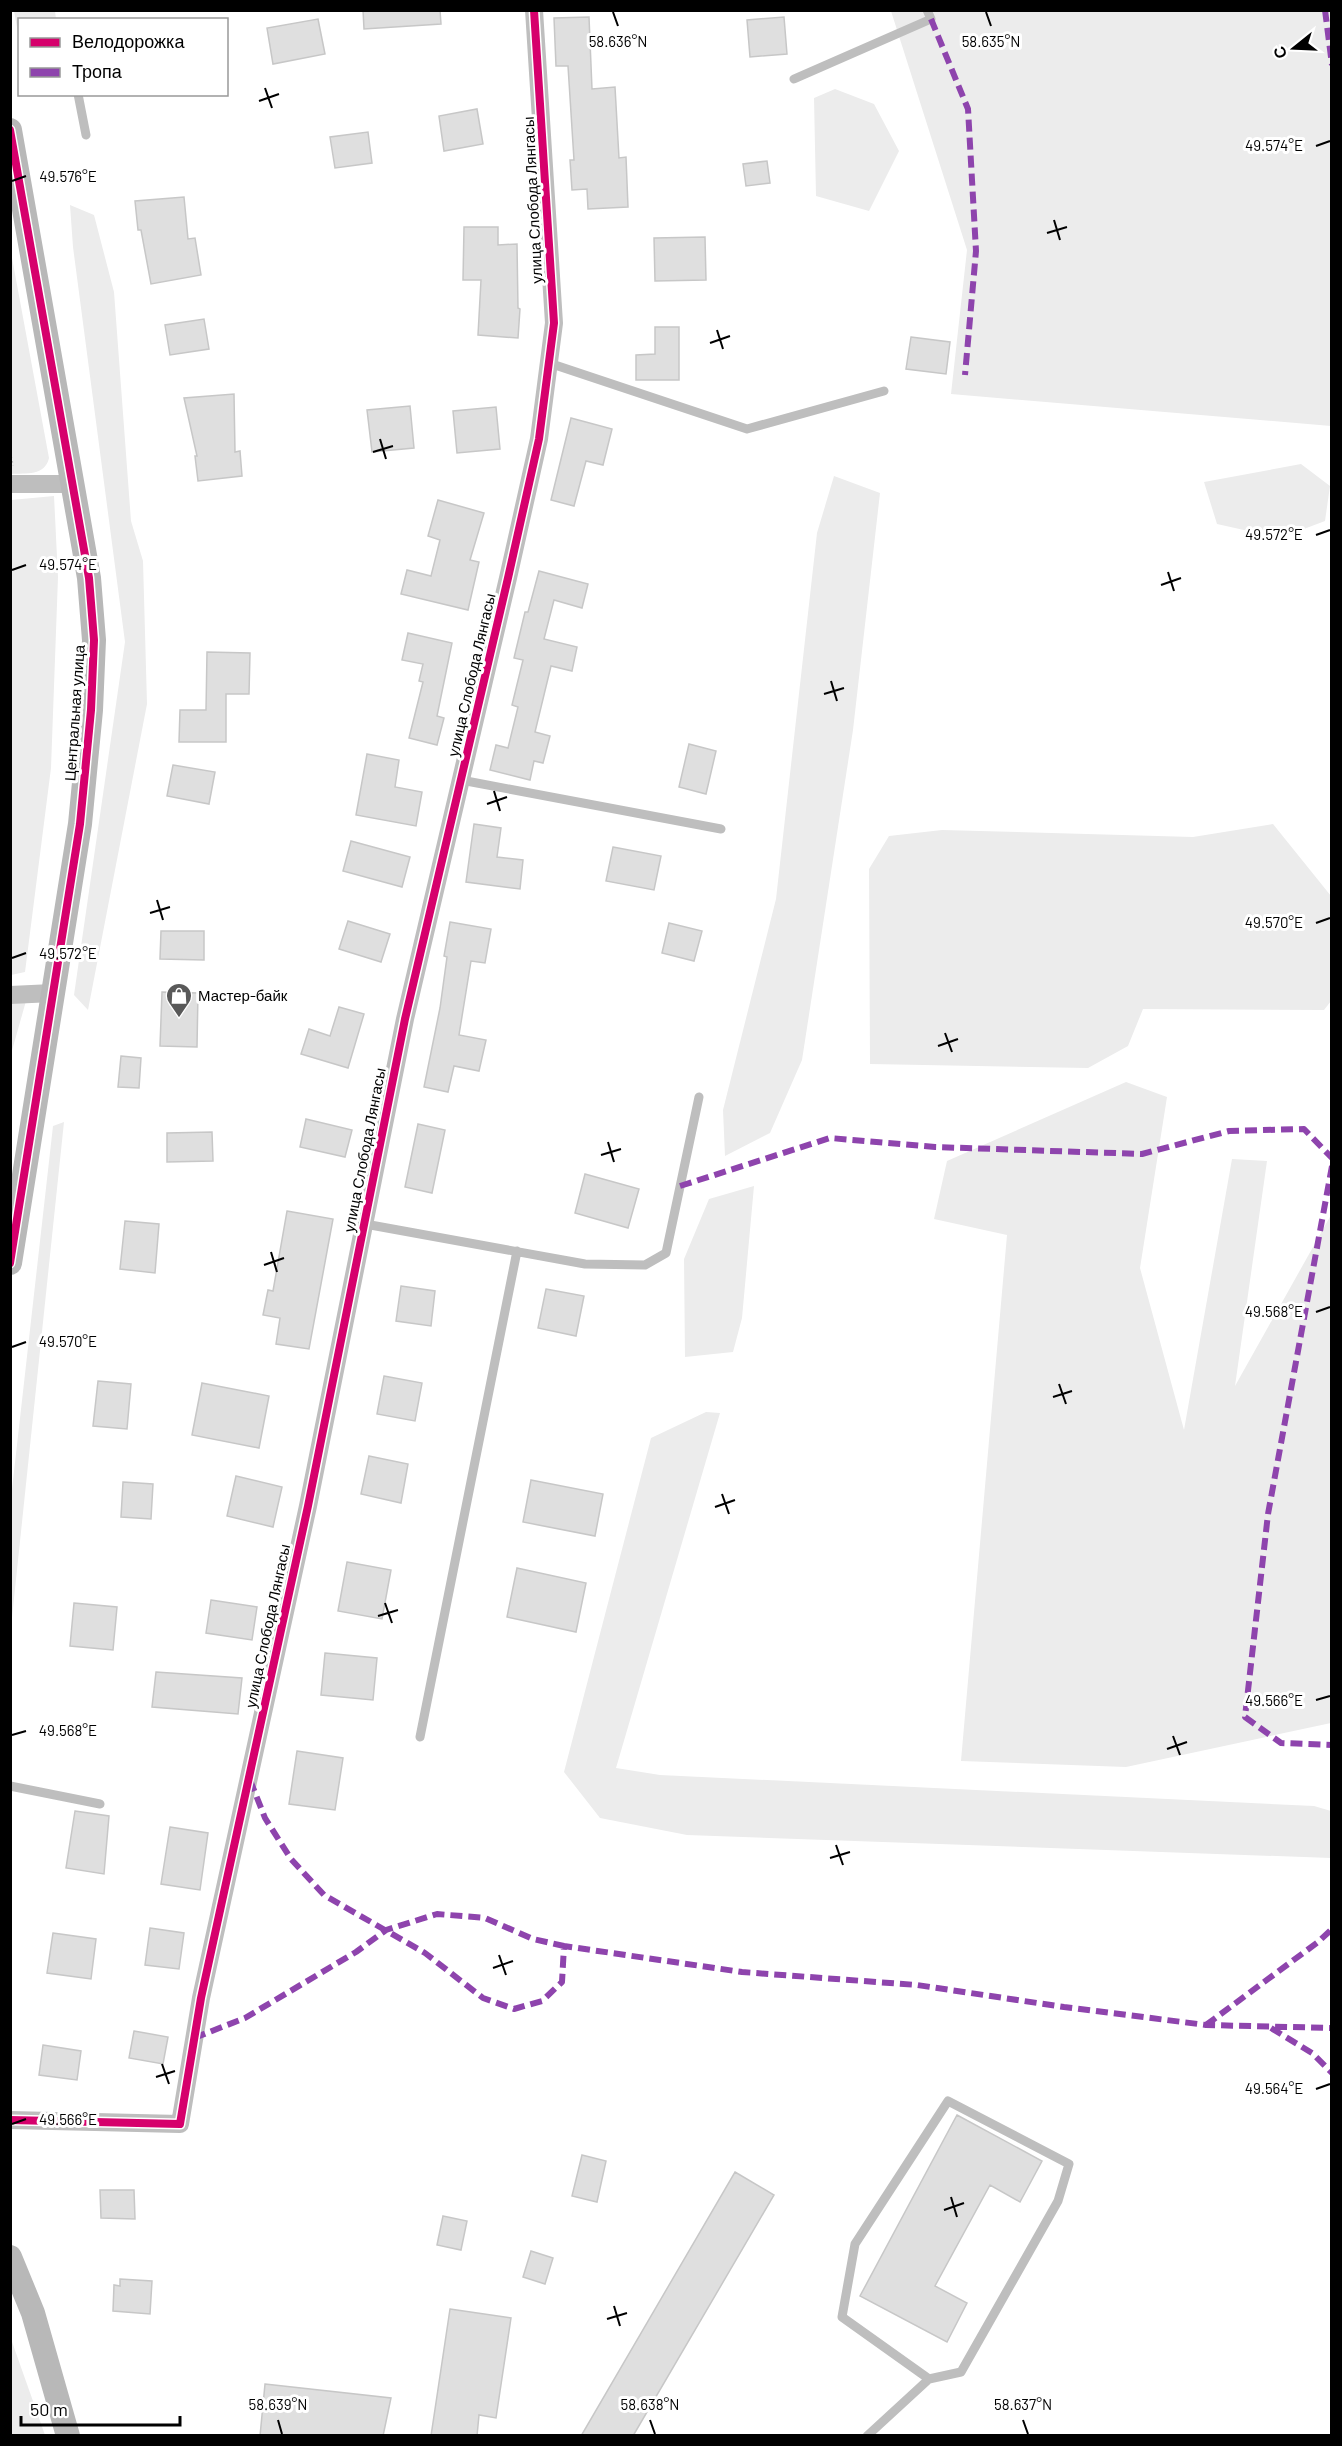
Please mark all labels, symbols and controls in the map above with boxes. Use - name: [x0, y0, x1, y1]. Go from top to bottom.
- legend: [18, 18, 228, 96]
- north arrow: [1264, 18, 1324, 78]
- text: Велодорожка: [72, 30, 185, 52]
- text: 58.636°N: [589, 32, 647, 50]
- text: 58.635°N: [962, 32, 1020, 50]
- text: С: [1268, 44, 1290, 61]
- text: Тропа: [72, 60, 123, 82]
- street label: улица Слобода Лянгасы: [519, 116, 545, 284]
- text: 49.574°E: [1245, 136, 1303, 154]
- text: 49.576°E: [39, 167, 97, 185]
- text: 49.572°E: [1245, 525, 1303, 543]
- text: 49.574°E: [39, 555, 97, 573]
- street label: улица Слобода Лянгасы: [443, 591, 499, 758]
- street label: Центральная улица: [60, 643, 88, 782]
- text: 49.570°E: [1245, 913, 1303, 931]
- text: 49.572°E: [39, 944, 97, 962]
- shop icon: Мастер-байк: [164, 981, 194, 1019]
- place label: Мастер-байк: [198, 986, 288, 1004]
- street label: улица Слобода Лянгасы: [339, 1066, 389, 1234]
- text: 49.568°E: [1245, 1302, 1303, 1320]
- text: 49.570°E: [39, 1332, 97, 1350]
- street label: улица Слобода Лянгасы: [241, 1542, 293, 1709]
- text: 49.566°E: [1245, 1691, 1303, 1709]
- text: 49.568°E: [39, 1721, 97, 1739]
- text: 49.564°E: [1245, 2079, 1303, 2097]
- text: 49.566°E: [39, 2110, 97, 2128]
- scale bar: [21, 2389, 180, 2427]
- text: 58.639°N: [249, 2395, 307, 2413]
- text: 58.638°N: [621, 2395, 679, 2413]
- text: 58.637°N: [994, 2395, 1052, 2413]
- text: 50 m: [30, 2398, 68, 2420]

